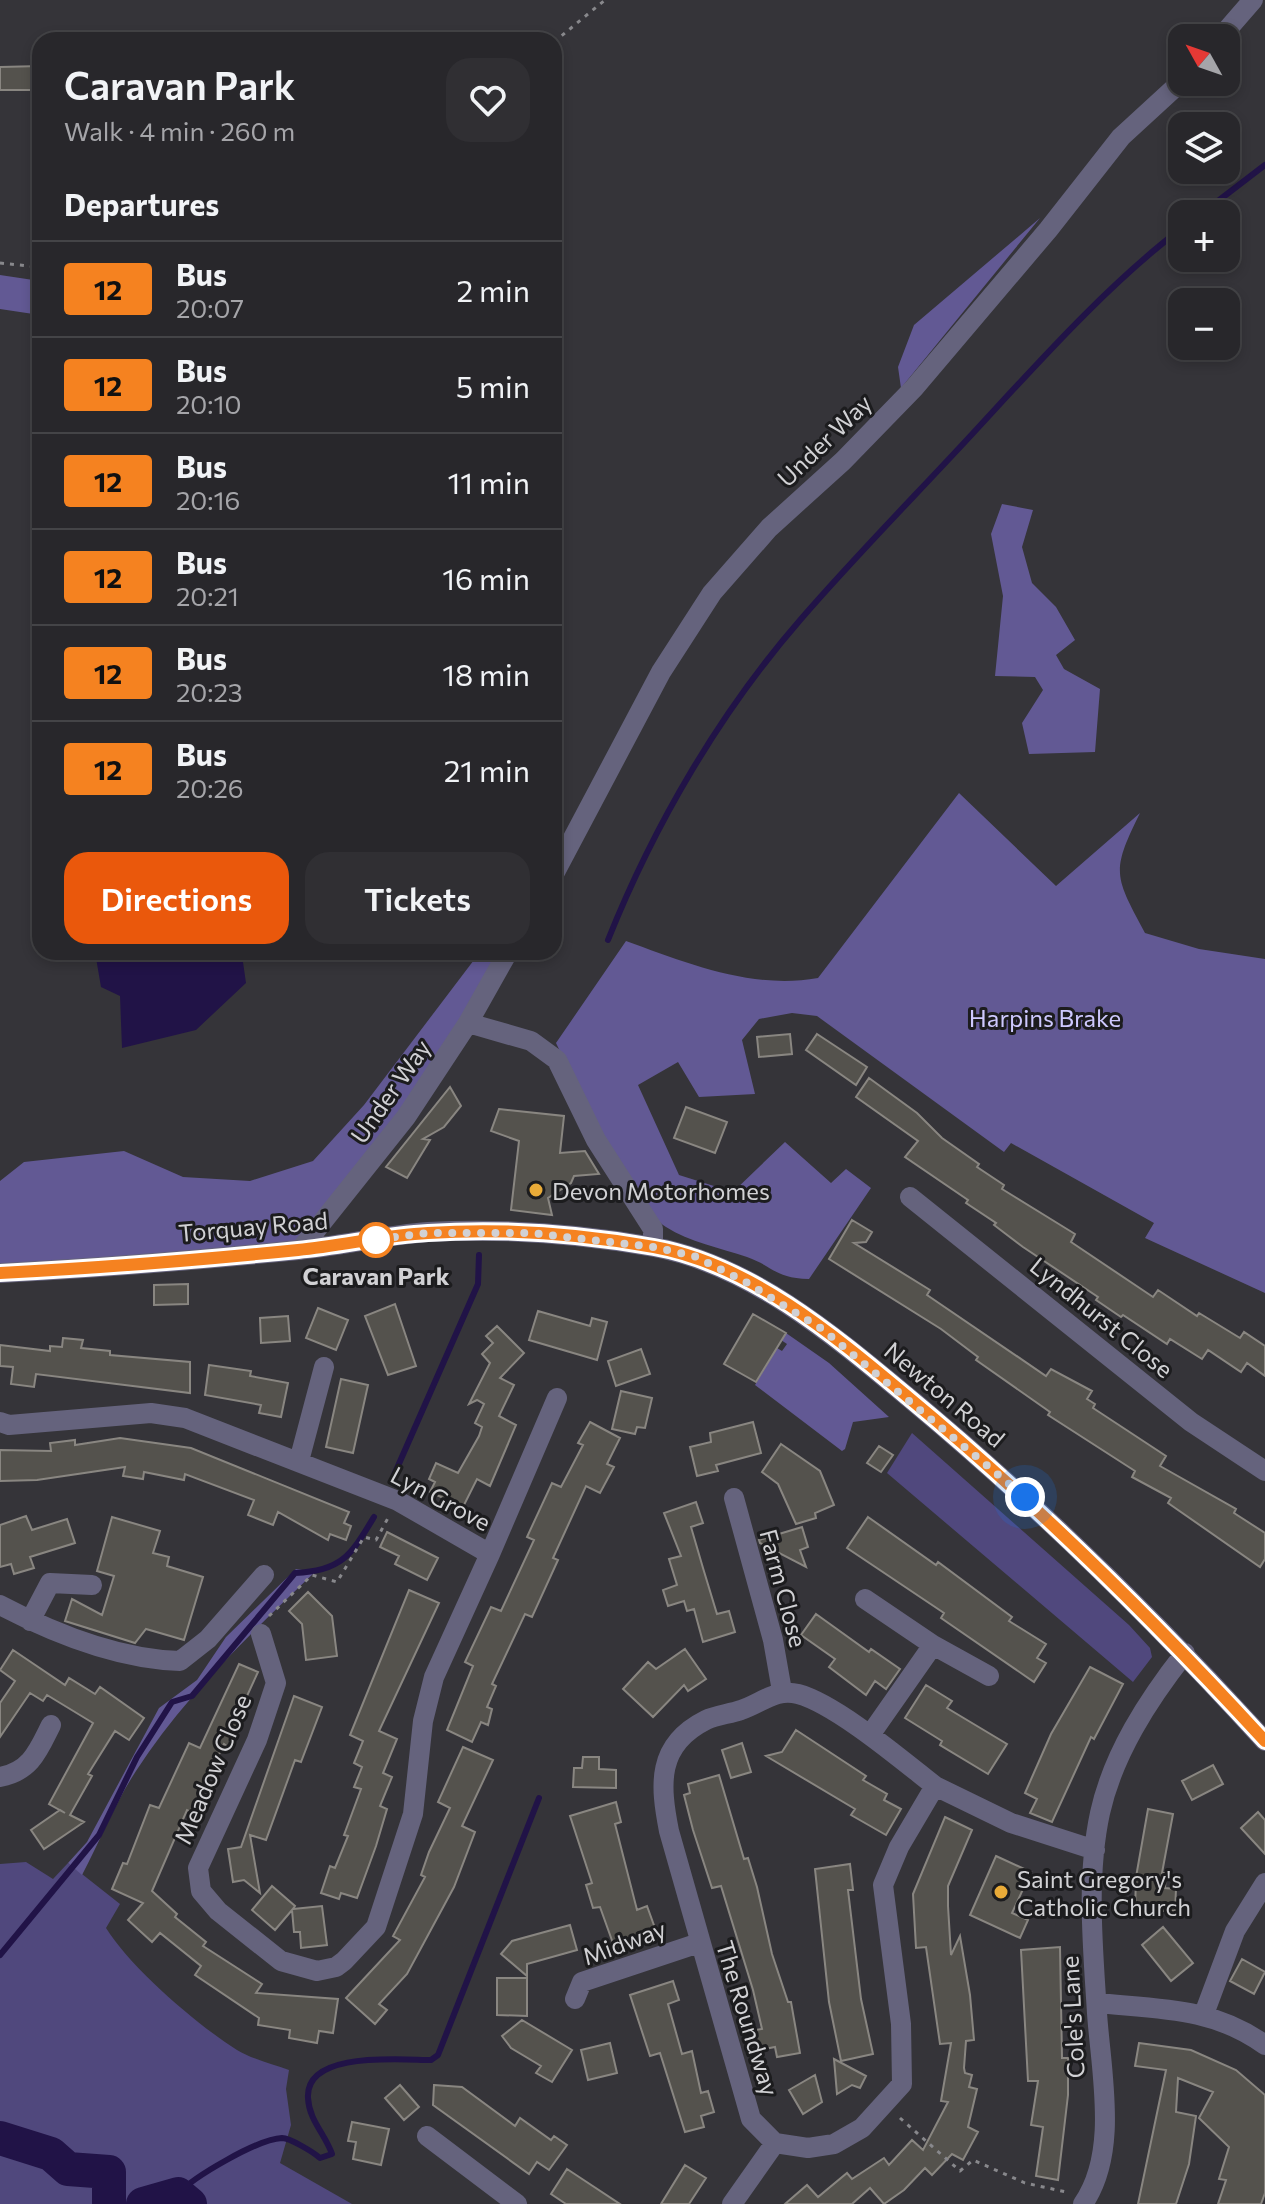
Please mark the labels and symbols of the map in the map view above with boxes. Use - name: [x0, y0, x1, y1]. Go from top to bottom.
- north arrow: [1168, 24, 1240, 96]
- street label: Under Way: [771, 388, 877, 492]
- park label: Harpins Brake: [969, 1003, 1121, 1032]
- street label: Under Way: [344, 1034, 436, 1148]
- place label: Devon Motorhomes: [552, 1176, 770, 1205]
- marker: Devon Motorhomes: [527, 1181, 545, 1199]
- street label: Torquay Road: [177, 1205, 329, 1247]
- marker: Caravan Park: [359, 1223, 393, 1257]
- street label: Lyndhurst Close: [1025, 1251, 1179, 1383]
- place label: Caravan Park: [303, 1261, 450, 1290]
- street label: Newton Road: [879, 1335, 1011, 1453]
- street label: Lyn Grove: [386, 1460, 496, 1536]
- your location: [1005, 1477, 1045, 1517]
- street label: Farm Close: [754, 1526, 814, 1650]
- street label: Meadow Close: [167, 1690, 257, 1848]
- place label: Saint Gregory's Catholic Church: [1017, 1864, 1191, 1921]
- marker: Saint Gregory's Catholic Church: [992, 1883, 1010, 1901]
- street label: Midway: [578, 1914, 670, 1970]
- street label: The Roundway: [711, 1937, 785, 2099]
- street label: Cole's Lane: [1054, 1955, 1090, 2079]

